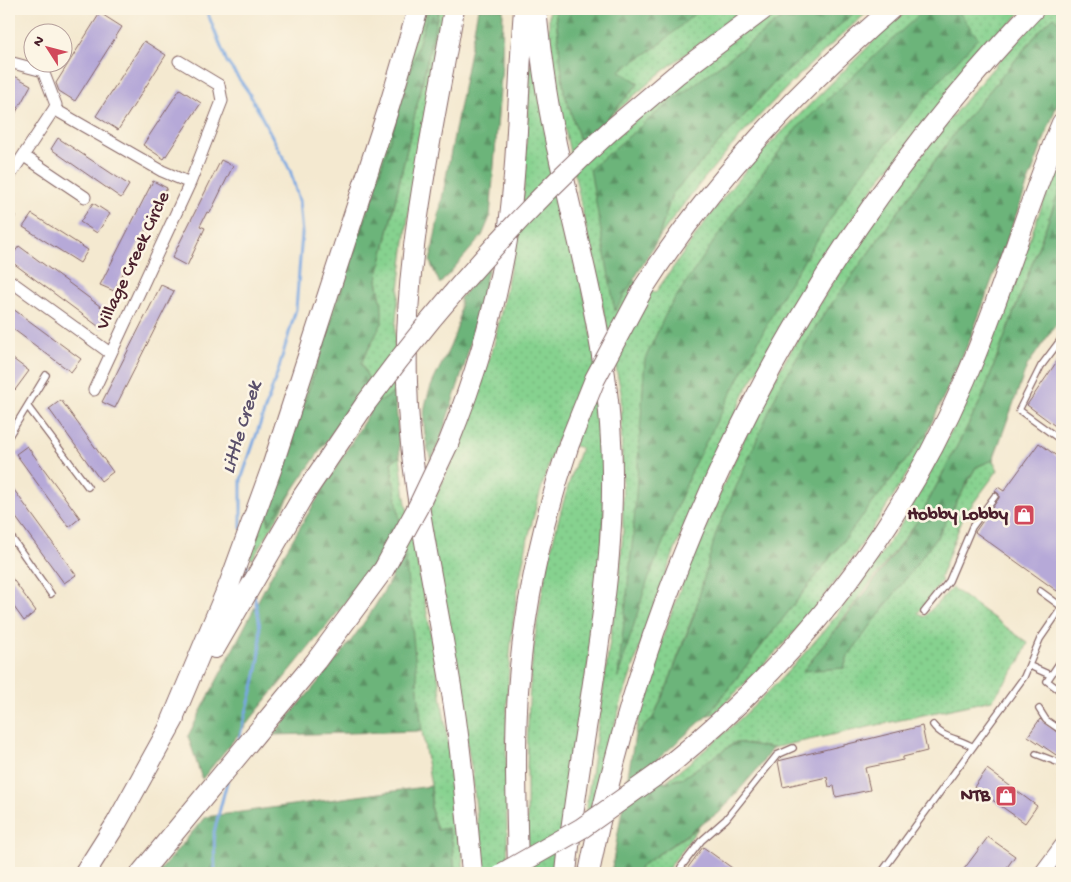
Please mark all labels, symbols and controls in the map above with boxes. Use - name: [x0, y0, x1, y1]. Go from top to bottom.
- north arrow: [22, 22, 72, 72]
- text: N: [30, 33, 49, 51]
- street label: Village Creek Circle: [91, 188, 176, 335]
- water label: Little Creek: [218, 377, 268, 477]
- shop icon: Hobby Lobby: [1012, 503, 1036, 527]
- place label: Hobby Lobby: [907, 504, 1009, 527]
- shop icon: NTB: [994, 784, 1018, 808]
- place label: NTB: [961, 785, 991, 808]

